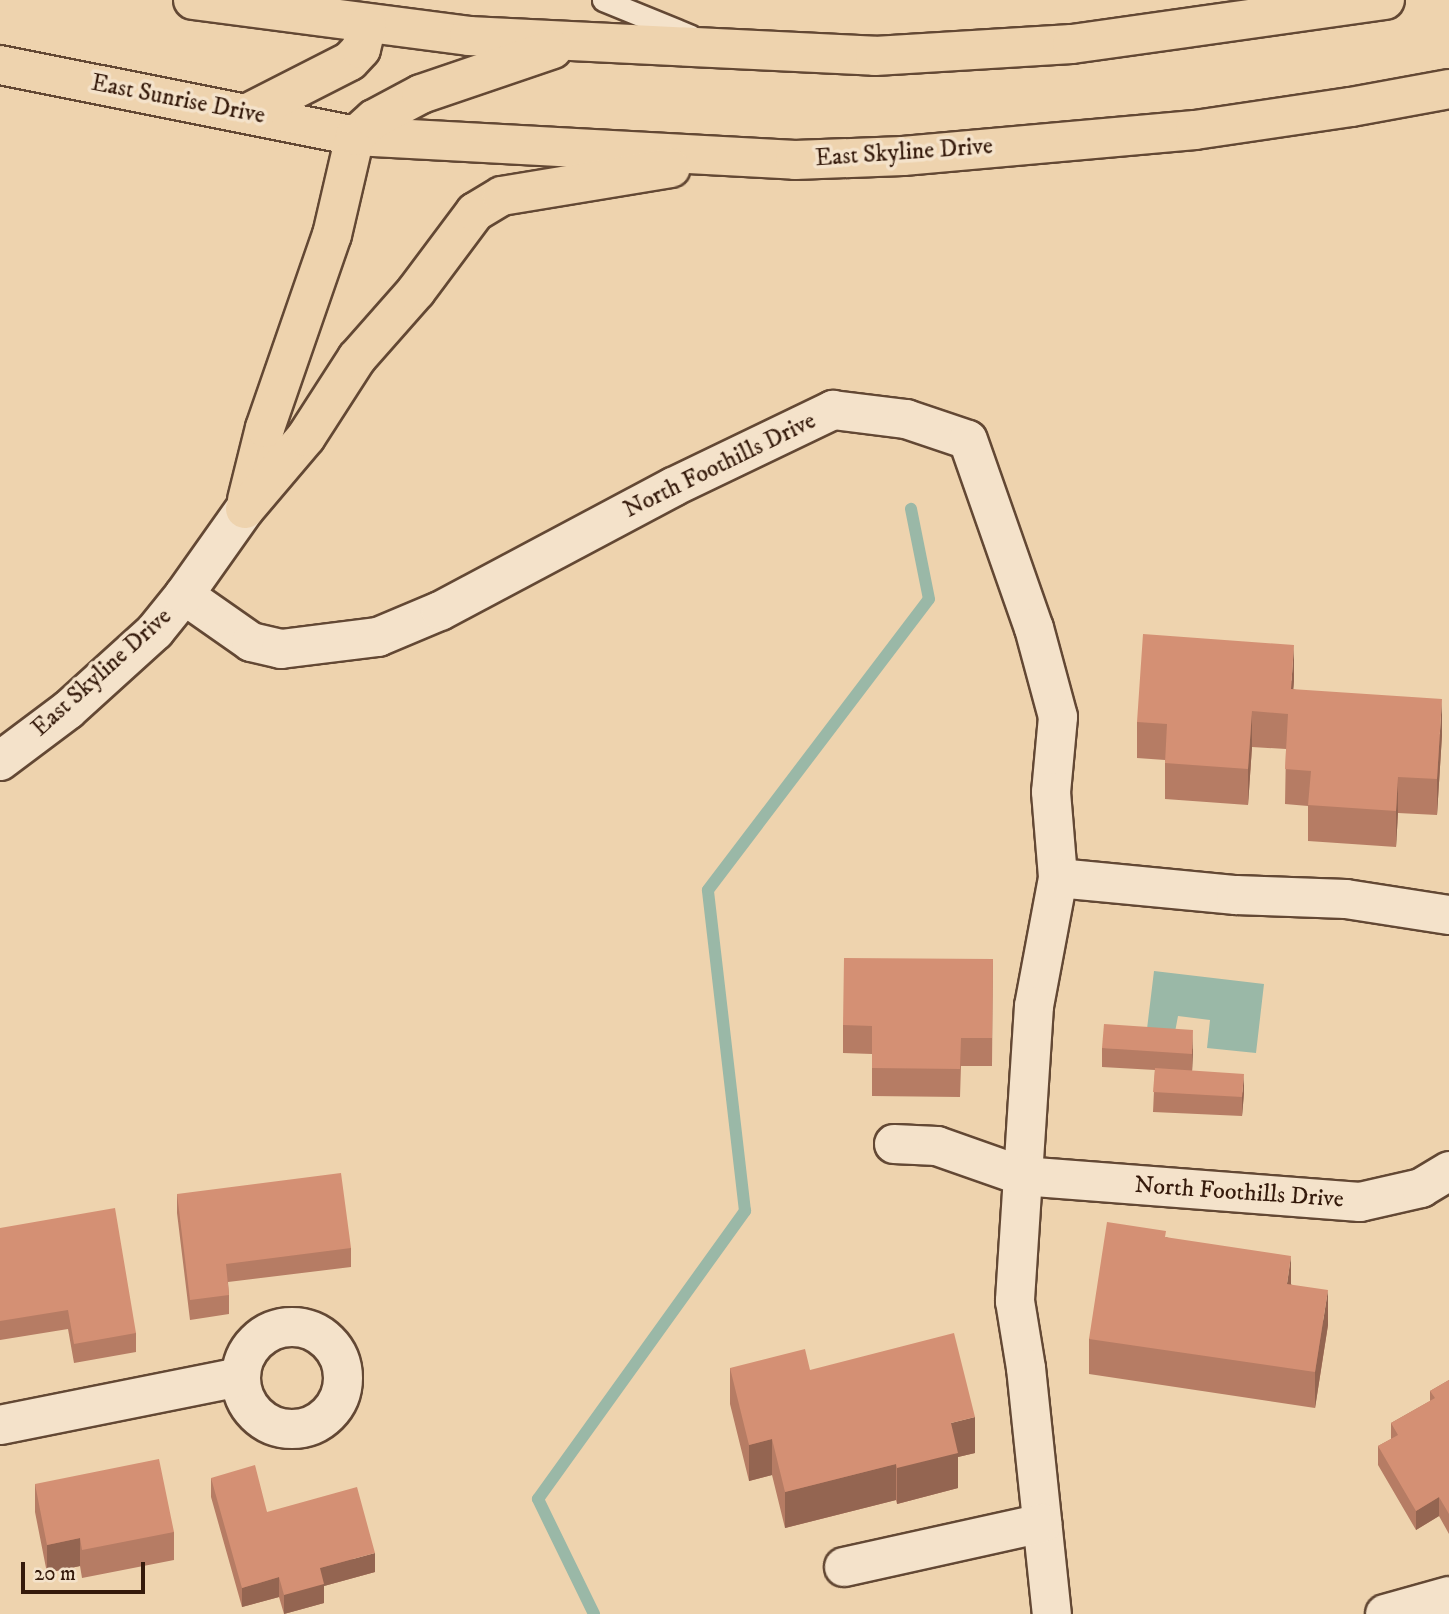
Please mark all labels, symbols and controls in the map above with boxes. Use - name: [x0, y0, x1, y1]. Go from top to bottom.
- street label: East Sunrise Drive: [89, 69, 267, 131]
- street label: East Skyline Drive: [814, 132, 994, 174]
- street label: North Foothills Drive: [619, 407, 821, 525]
- street label: East Skyline Drive: [26, 603, 178, 743]
- street label: North Foothills Drive: [1133, 1171, 1345, 1215]
- scale bar: [24, 1548, 149, 1592]
- text: 20 m: [34, 1561, 76, 1587]

